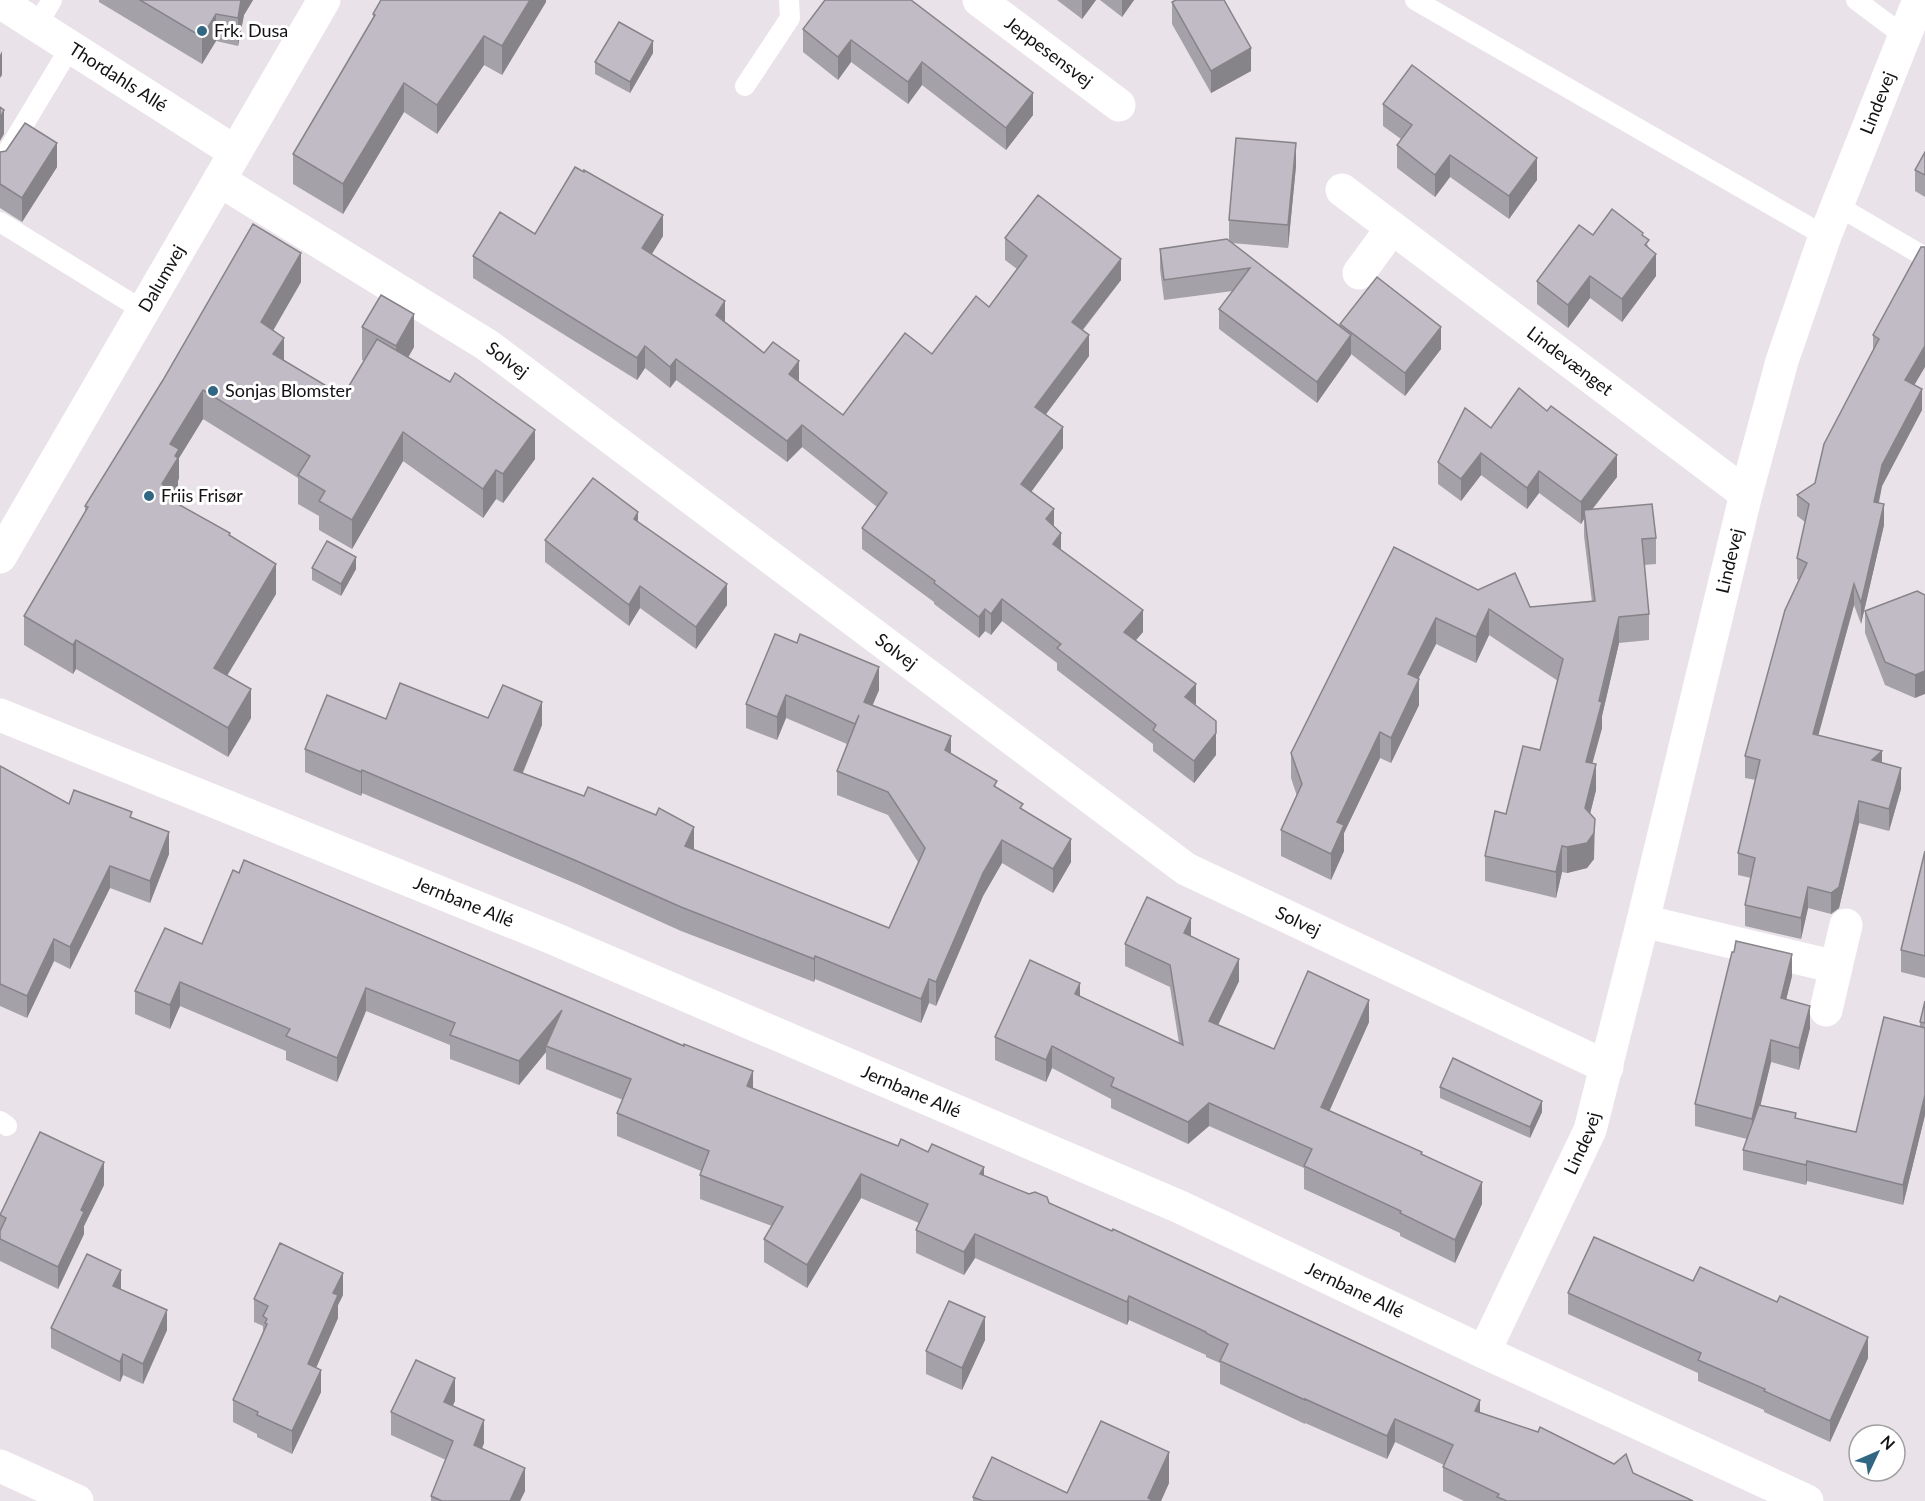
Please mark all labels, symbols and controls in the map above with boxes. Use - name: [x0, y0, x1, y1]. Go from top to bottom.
- street label: Jeppesensvej: [1001, 11, 1098, 92]
- place label: Frk. Dusa: [214, 19, 288, 41]
- marker: Frk. Dusa: [195, 24, 209, 38]
- street label: Thordahls Allé: [65, 37, 172, 116]
- street label: Lindevej: [1855, 68, 1899, 137]
- street label: Dalumvej: [133, 241, 189, 316]
- street label: Lindevænget: [1523, 321, 1618, 400]
- street label: Solvej: [482, 336, 533, 382]
- place label: Sonjas Blomster: [225, 379, 352, 401]
- marker: Sonjas Blomster: [206, 384, 220, 398]
- place label: Friis Frisør: [161, 484, 243, 506]
- marker: Friis Frisør: [142, 489, 156, 503]
- street label: Lindevej: [1710, 526, 1747, 595]
- street label: Solvej: [871, 628, 922, 674]
- street label: Jernbane Allé: [411, 871, 517, 931]
- street label: Solvej: [1272, 901, 1324, 941]
- street label: Jernbane Allé: [858, 1060, 965, 1122]
- street label: Lindevej: [1559, 1110, 1604, 1178]
- street label: Jernbane Allé: [1302, 1257, 1408, 1322]
- north arrow: [1847, 1423, 1907, 1483]
- text: N: [1877, 1431, 1899, 1453]

